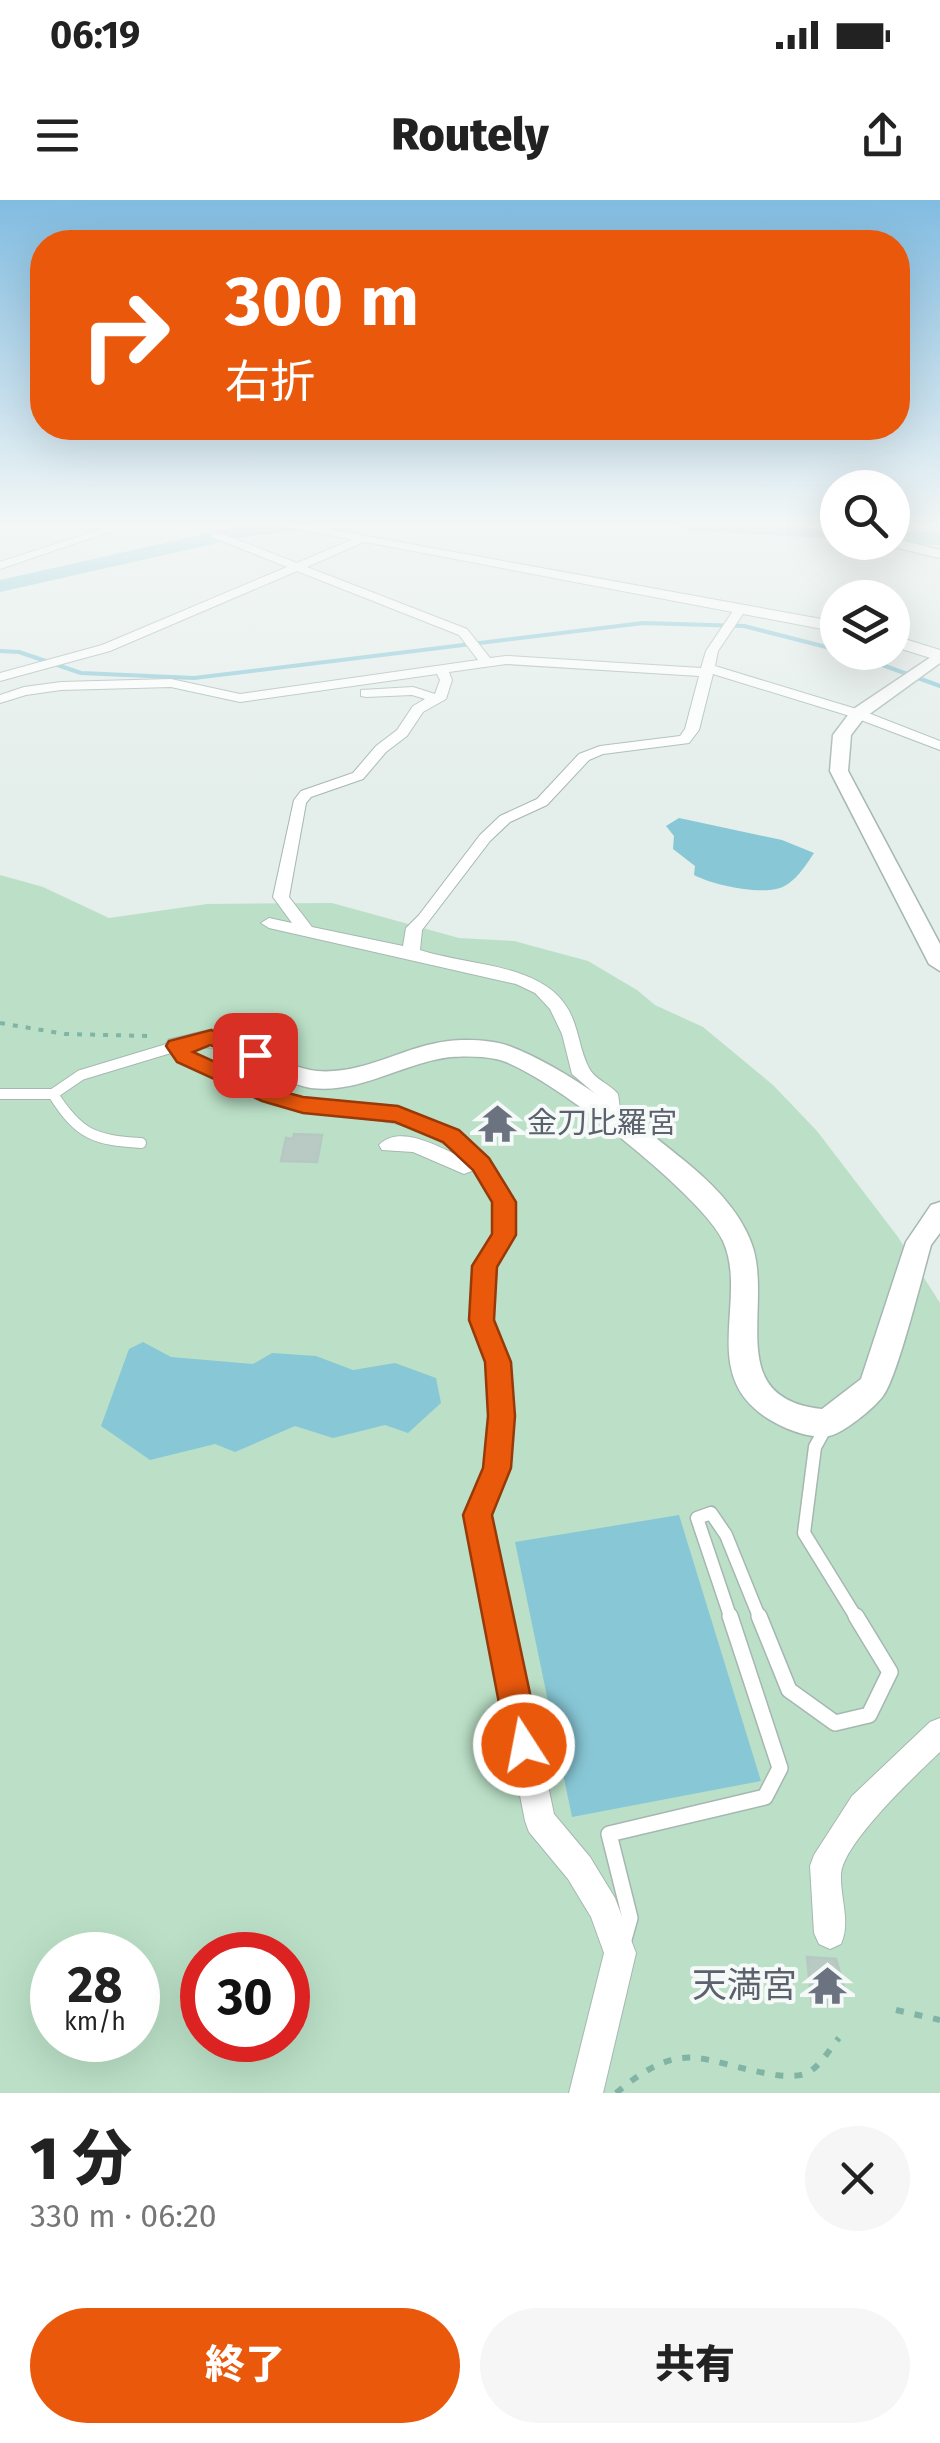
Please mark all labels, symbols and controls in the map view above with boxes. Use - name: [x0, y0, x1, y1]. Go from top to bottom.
- text: 06:19: [50, 12, 140, 58]
- icon: menu: [30, 108, 85, 163]
- text: Routely: [391, 108, 549, 162]
- icon: share: [855, 108, 910, 163]
- text: 300 m: [225, 260, 419, 344]
- icon: right: [60, 270, 190, 400]
- text: 右折: [225, 355, 315, 409]
- map controls: [820, 470, 910, 670]
- button: search: [820, 470, 910, 560]
- button: layers: [820, 580, 910, 670]
- pin: [213, 1013, 298, 1098]
- icon: arrive: [228, 1028, 283, 1083]
- temple icon: 金刀比羅宮: [476, 1102, 518, 1144]
- place label: 金刀比羅宮: [527, 1105, 677, 1141]
- position arrow: [472, 1693, 576, 1797]
- speed limit sign: 30: [180, 1932, 310, 2062]
- text: 28: [68, 1955, 122, 2015]
- place label: 天満宮: [692, 1964, 797, 2006]
- temple icon: 天満宮: [806, 1964, 848, 2006]
- text: km/h: [64, 2007, 126, 2037]
- text: 1 分: [30, 2123, 132, 2195]
- button: close: [805, 2126, 910, 2231]
- text: 330 m · 06:20: [30, 2197, 217, 2235]
- button: 終了: [30, 2308, 460, 2423]
- button: 共有: [480, 2308, 910, 2423]

